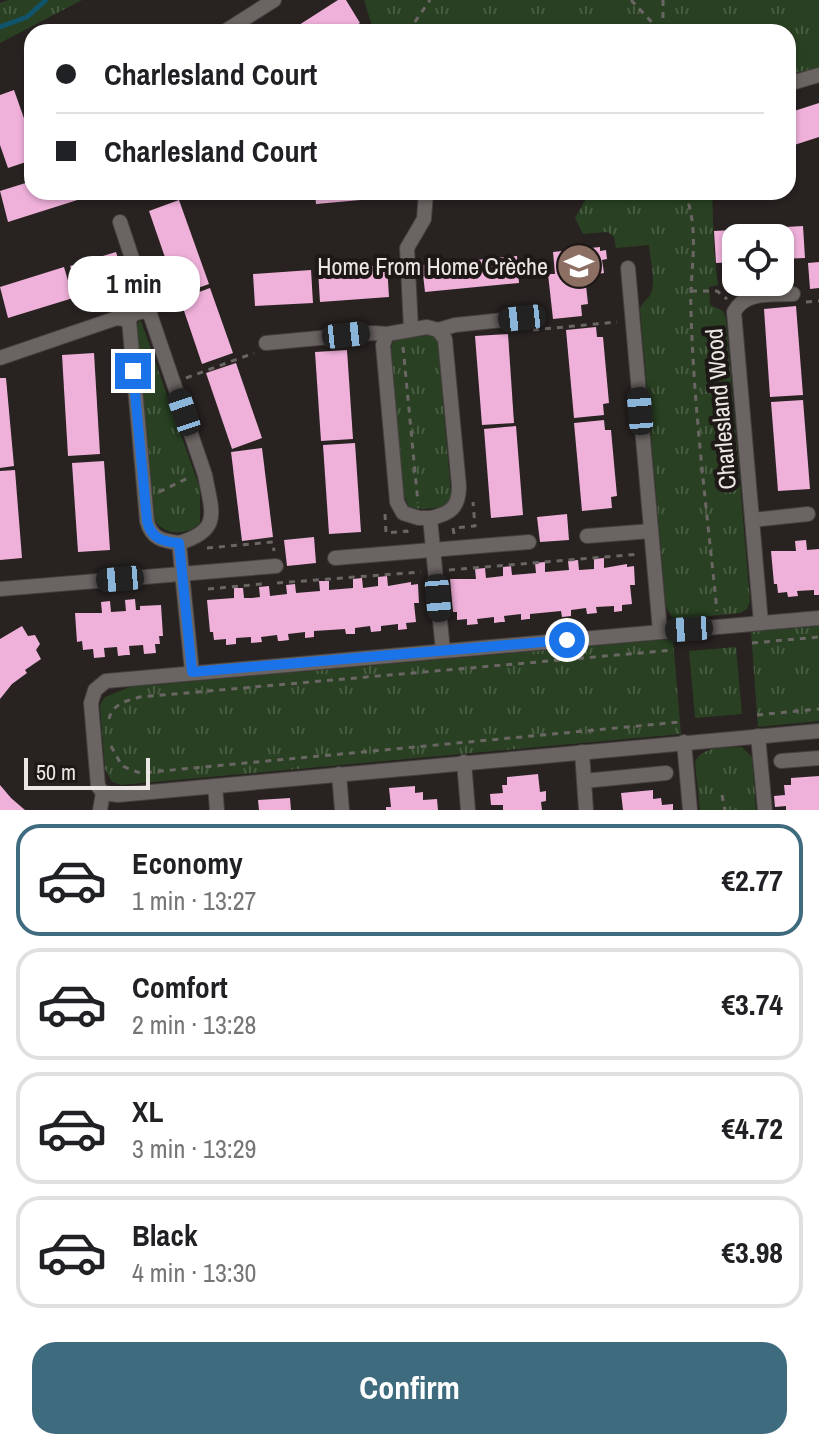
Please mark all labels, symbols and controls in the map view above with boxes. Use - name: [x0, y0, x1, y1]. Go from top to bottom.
- text: Charlesland Court: [104, 54, 317, 94]
- text: Charlesland Court: [104, 131, 317, 171]
- map controls: [722, 224, 794, 296]
- button: locate: [722, 224, 794, 296]
- school or university icon: Home From Home Crèche: [555, 242, 603, 290]
- place label: Home From Home Crèche: [317, 250, 548, 282]
- callout: 1 min: [67, 255, 199, 311]
- text: 1 min: [106, 266, 162, 301]
- car: [497, 304, 547, 332]
- car: [321, 321, 371, 349]
- street label: Charlesland Wood: [697, 327, 743, 491]
- route end: [115, 353, 151, 389]
- car: [165, 385, 203, 439]
- car: [626, 386, 654, 436]
- car: [95, 565, 145, 593]
- car: [424, 573, 452, 623]
- car: [664, 615, 714, 643]
- route start: [549, 622, 585, 658]
- scale bar: [24, 754, 150, 790]
- text: 50 m: [36, 757, 76, 787]
- text: Economy: [132, 843, 243, 883]
- icon: car: [36, 844, 108, 916]
- text: €2.77: [721, 860, 783, 900]
- text: 1 min · 13:27: [132, 883, 256, 918]
- text: Comfort: [132, 967, 228, 1007]
- icon: car: [36, 968, 108, 1040]
- text: €3.74: [721, 984, 783, 1024]
- text: 2 min · 13:28: [132, 1007, 256, 1042]
- text: XL: [132, 1091, 163, 1131]
- icon: car: [36, 1092, 108, 1164]
- text: €4.72: [721, 1108, 783, 1148]
- text: 3 min · 13:29: [132, 1131, 256, 1166]
- text: Black: [132, 1215, 198, 1255]
- icon: car: [36, 1216, 108, 1288]
- text: €3.98: [721, 1232, 783, 1272]
- text: 4 min · 13:30: [132, 1255, 256, 1290]
- button: Confirm: [32, 1342, 787, 1434]

